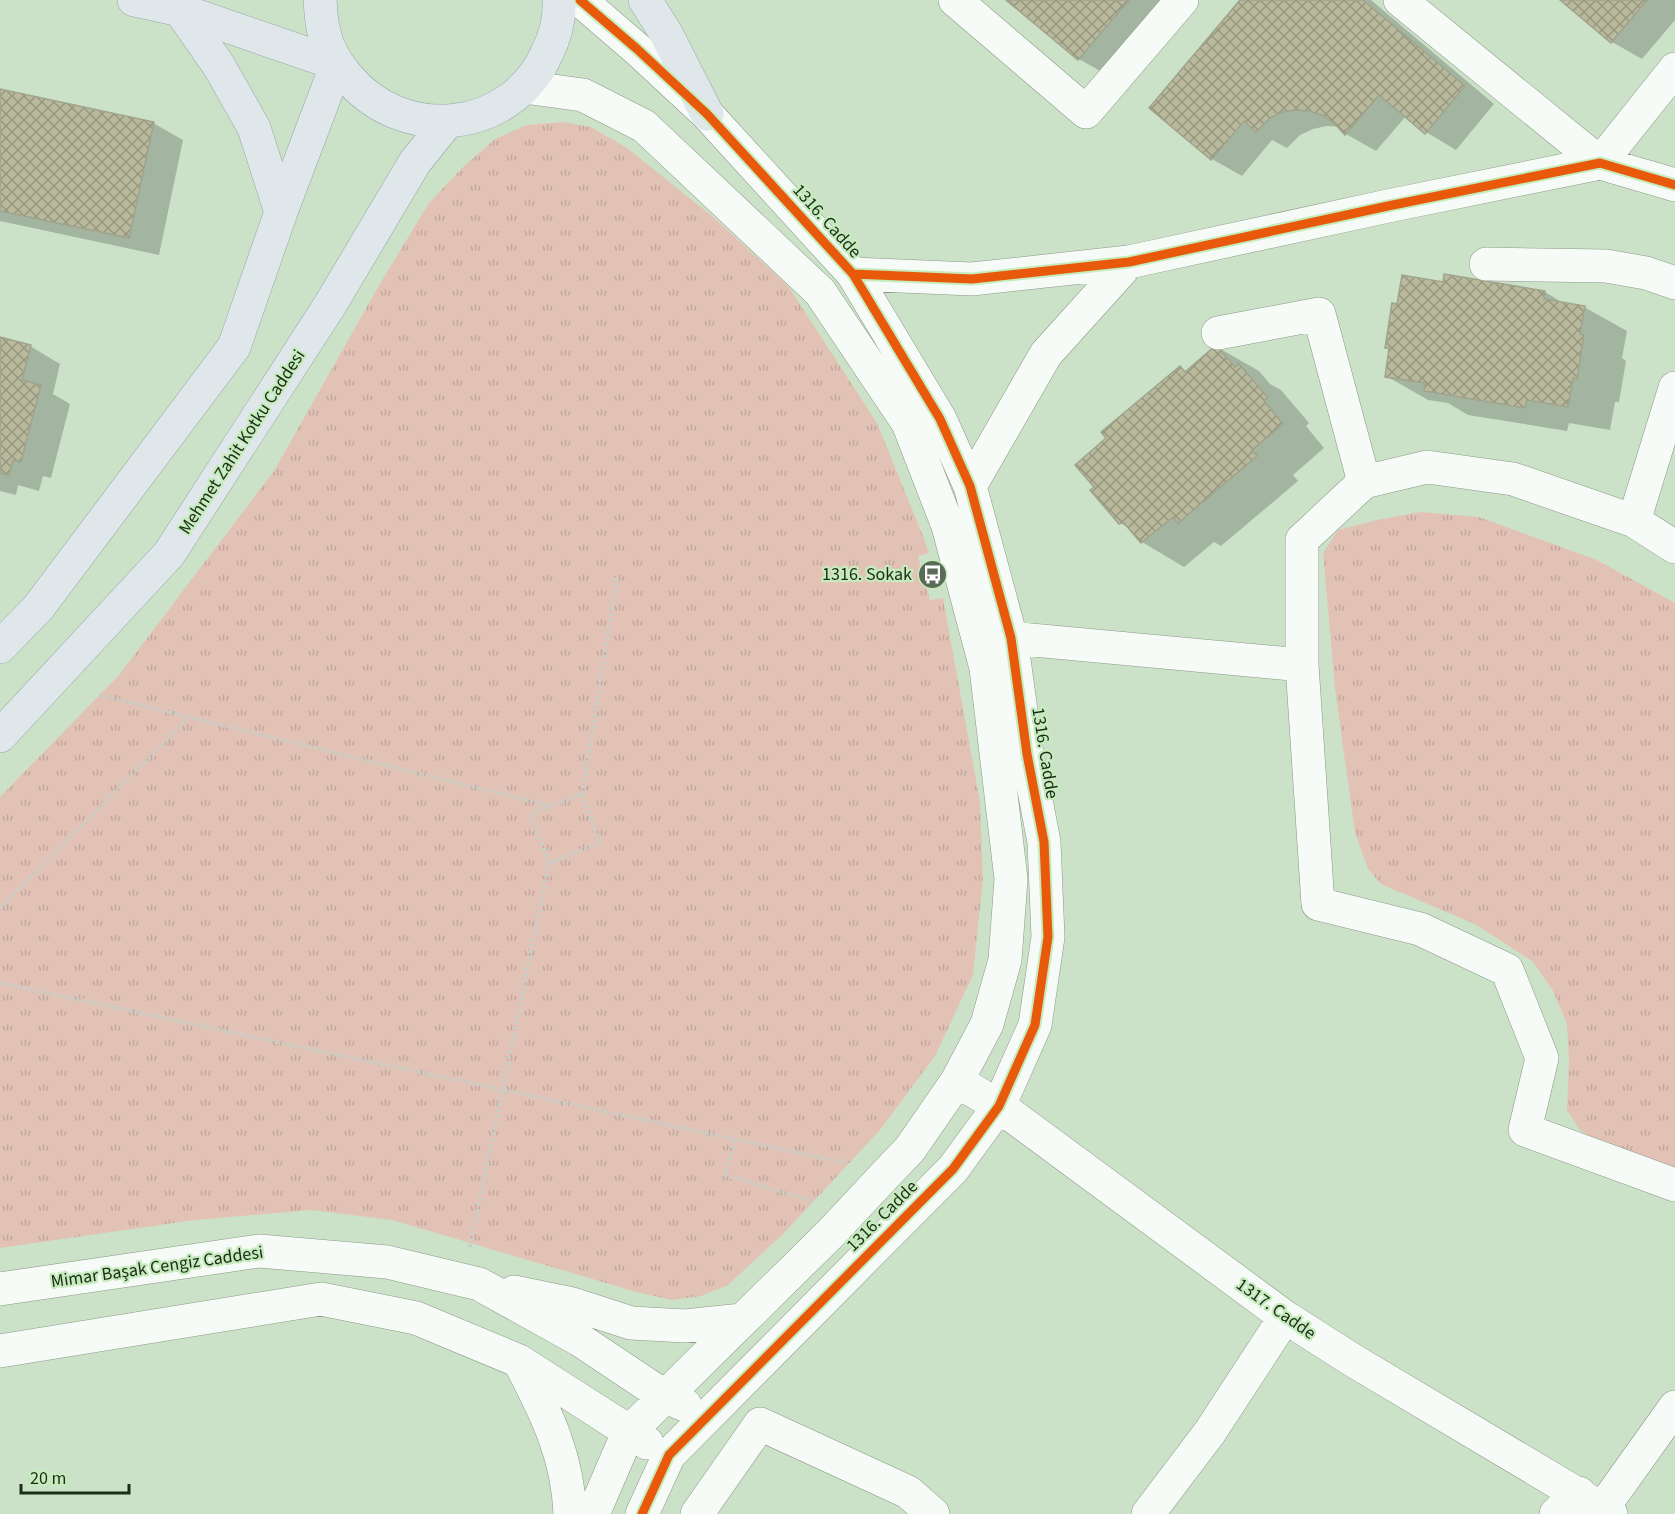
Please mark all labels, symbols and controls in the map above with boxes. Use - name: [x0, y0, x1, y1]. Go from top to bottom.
- street label: 1316. Cadde: [787, 178, 867, 264]
- street label: Mehmet Zahit Kotku Caddesi: [173, 345, 311, 539]
- bus stop icon: 1316. Sokak: [917, 558, 949, 590]
- place label: 1316. Sokak: [822, 562, 912, 587]
- street label: 1316. Cadde: [1025, 706, 1065, 801]
- street label: 1316. Cadde: [841, 1175, 923, 1257]
- street label: Mimar Başak Cengiz Caddesi: [49, 1240, 265, 1294]
- street label: 1317. Cadde: [1231, 1272, 1321, 1346]
- scale bar: [21, 1457, 129, 1495]
- text: 20 m: [30, 1466, 66, 1491]

